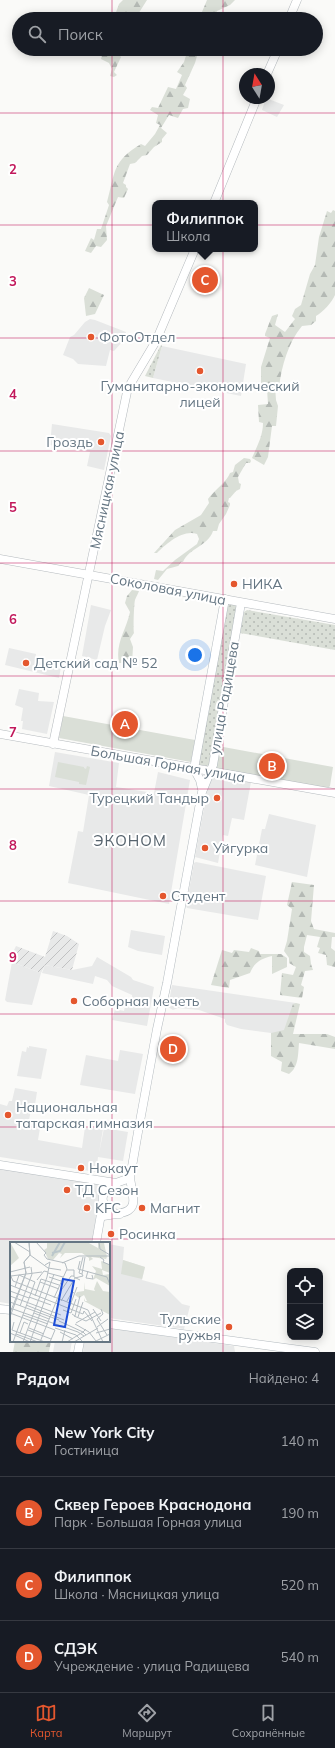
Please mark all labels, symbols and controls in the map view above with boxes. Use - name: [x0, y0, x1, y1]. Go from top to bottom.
- search box: [12, 12, 323, 56]
- icon: search: [26, 23, 48, 45]
- text: Поиск: [58, 25, 103, 44]
- north arrow: [239, 68, 275, 104]
- text: 2: [9, 161, 17, 177]
- popup: [152, 200, 258, 252]
- text: Филиппок: [166, 209, 244, 228]
- text: Школа: [166, 228, 210, 244]
- pin: C: [192, 265, 218, 295]
- text: 3: [9, 273, 17, 289]
- place label: ФотоОтдел: [99, 328, 175, 346]
- marker: ФотоОтдел: [86, 332, 96, 342]
- marker: Гуманитарно-экономический лицей: [195, 366, 205, 376]
- place label: Гуманитарно-экономический лицей: [100, 377, 300, 411]
- text: 4: [9, 386, 17, 402]
- street label: Мясницкая улица: [86, 429, 128, 551]
- place label: Гроздь: [46, 433, 93, 451]
- marker: Гроздь: [96, 437, 106, 447]
- text: 5: [9, 499, 17, 515]
- street label: Соколовая улица: [108, 569, 228, 609]
- place label: НИКА: [242, 575, 283, 593]
- marker: НИКА: [229, 579, 239, 589]
- text: 6: [9, 611, 17, 627]
- street label: улица Радищева: [205, 640, 243, 756]
- your location: [185, 645, 205, 665]
- place label: Детский сад № 52: [34, 654, 158, 672]
- marker: Детский сад № 52: [21, 658, 31, 668]
- pin: A: [112, 709, 138, 739]
- text: 7: [9, 724, 17, 740]
- street label: Большая Горная улица: [89, 742, 247, 786]
- pin: B: [259, 751, 285, 781]
- place label: Турецкий Тандыр: [90, 789, 209, 807]
- marker: Турецкий Тандыр: [212, 793, 222, 803]
- district label: ЭКОНОМ: [93, 831, 167, 850]
- text: 8: [9, 837, 17, 853]
- place label: Уйгурка: [212, 839, 268, 857]
- marker: Уйгурка: [200, 843, 210, 853]
- place label: Студент: [171, 887, 226, 905]
- marker: Студент: [158, 891, 168, 901]
- text: 9: [9, 949, 17, 965]
- place label: Соборная мечеть: [82, 992, 200, 1010]
- marker: Соборная мечеть: [69, 996, 79, 1006]
- pin: D: [160, 1034, 186, 1064]
- place label: Национальная татарская гимназия: [16, 1098, 153, 1132]
- marker: Национальная татарская гимназия: [3, 1110, 13, 1120]
- place label: Нокаут: [89, 1159, 139, 1177]
- marker: Нокаут: [76, 1163, 86, 1173]
- place label: ТД Сезон: [75, 1181, 139, 1199]
- marker: ТД Сезон: [62, 1185, 72, 1195]
- place label: KFC: [95, 1199, 121, 1217]
- place label: Магнит: [150, 1199, 200, 1217]
- marker: KFC: [82, 1203, 92, 1213]
- marker: Магнит: [137, 1203, 147, 1213]
- place label: Росинка: [119, 1225, 176, 1243]
- marker: Росинка: [106, 1229, 116, 1239]
- inset map: [10, 1242, 110, 1342]
- map controls: [287, 1268, 323, 1340]
- button: locate: [287, 1268, 323, 1304]
- button: layers: [287, 1304, 323, 1340]
- place label: Тульские ружья: [160, 1310, 221, 1344]
- marker: Тульские ружья: [224, 1322, 234, 1332]
- text: Рядом: [16, 1368, 70, 1389]
- text: Найдено: 4: [249, 1370, 319, 1386]
- text: New York City: [54, 1423, 154, 1442]
- text: A: [24, 1433, 34, 1449]
- text: 140 m: [281, 1433, 319, 1449]
- text: Гостиница: [54, 1442, 119, 1458]
- text: Сквер Героев Краснодона: [54, 1495, 251, 1514]
- text: B: [25, 1505, 33, 1521]
- text: 190 m: [281, 1505, 319, 1521]
- text: Парк · Большая Горная улица: [54, 1514, 242, 1530]
- text: Филиппок: [54, 1567, 131, 1586]
- text: C: [25, 1577, 33, 1593]
- text: 520 m: [281, 1577, 319, 1593]
- text: Школа · Мясницкая улица: [54, 1586, 219, 1602]
- text: СДЭК: [54, 1639, 97, 1658]
- text: D: [24, 1649, 34, 1665]
- text: 540 m: [281, 1649, 319, 1665]
- text: Учреждение · улица Радищева: [54, 1658, 250, 1674]
- tab: Карта: [30, 1702, 62, 1740]
- tab: Маршрут: [122, 1702, 172, 1740]
- tab: Сохранённые: [232, 1702, 305, 1740]

